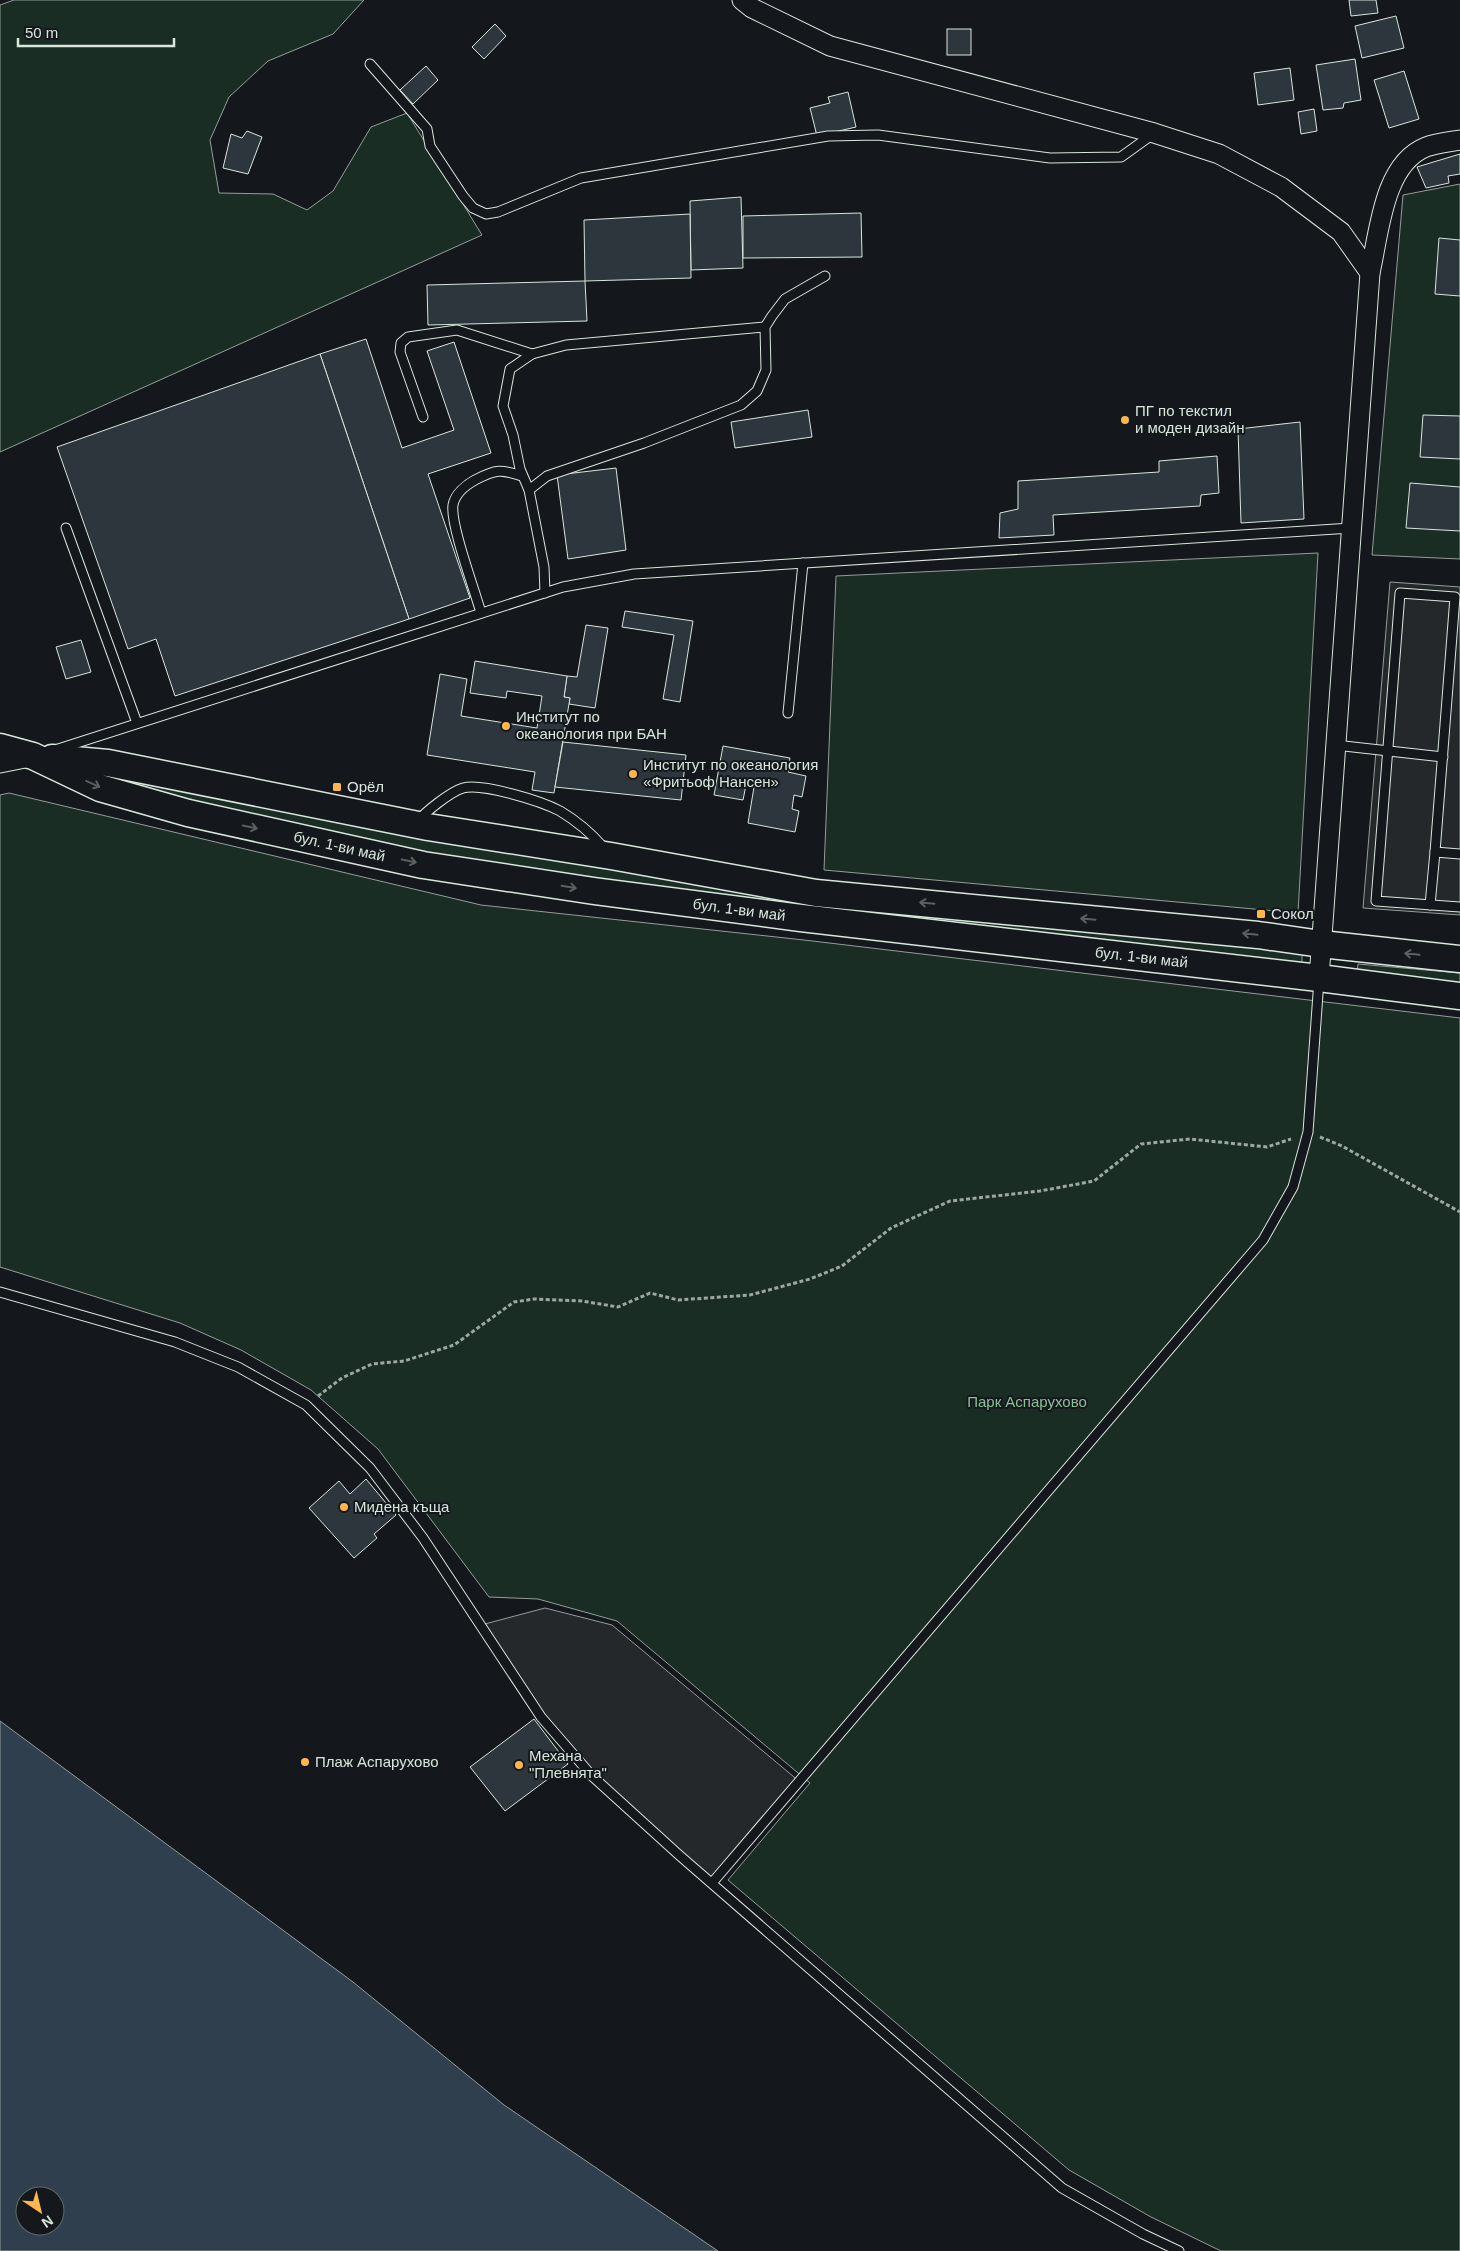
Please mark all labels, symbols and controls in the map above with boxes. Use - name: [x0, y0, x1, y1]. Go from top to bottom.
- scale bar: [18, 15, 174, 47]
- text: 50 m: [25, 24, 58, 41]
- place label: ПГ по текстил и моден дизайн: [1135, 402, 1244, 436]
- marker: ПГ по текстил и моден дизайн: [1119, 414, 1131, 426]
- place label: Институт по океанология при БАН: [516, 708, 667, 742]
- marker: Институт по океанология при БАН: [500, 720, 512, 732]
- place label: Институт по океанология «Фритьоф Нансен»: [643, 756, 818, 790]
- marker: Институт по океанология «Фритьоф Нансен»: [627, 768, 639, 780]
- place label: Орёл: [347, 778, 384, 795]
- one-way arrow: [85, 780, 100, 790]
- marker: Орёл: [331, 781, 343, 793]
- one-way arrow: [242, 823, 258, 832]
- street label: бул. 1-ви май: [292, 828, 387, 864]
- one-way arrow: [400, 857, 416, 867]
- one-way arrow: [561, 882, 577, 892]
- street label: бул. 1-ви май: [692, 895, 787, 924]
- one-way arrow: [919, 899, 935, 908]
- place label: Сокол: [1271, 905, 1314, 922]
- marker: Сокол: [1255, 908, 1267, 920]
- one-way arrow: [1081, 914, 1097, 924]
- one-way arrow: [1243, 929, 1259, 939]
- street label: бул. 1-ви май: [1094, 943, 1189, 971]
- one-way arrow: [1404, 949, 1420, 959]
- park label: Парк Аспарухово: [967, 1393, 1087, 1410]
- place label: Мидена къща: [354, 1498, 450, 1515]
- marker: Мидена къща: [338, 1501, 350, 1513]
- place label: Механа "Плевнята": [529, 1747, 607, 1781]
- place label: Плаж Аспарухово: [315, 1753, 439, 1770]
- marker: Плаж Аспарухово: [299, 1756, 311, 1768]
- marker: Механа "Плевнята": [513, 1759, 525, 1771]
- north arrow: [15, 2186, 65, 2236]
- text: N: [39, 2212, 56, 2231]

